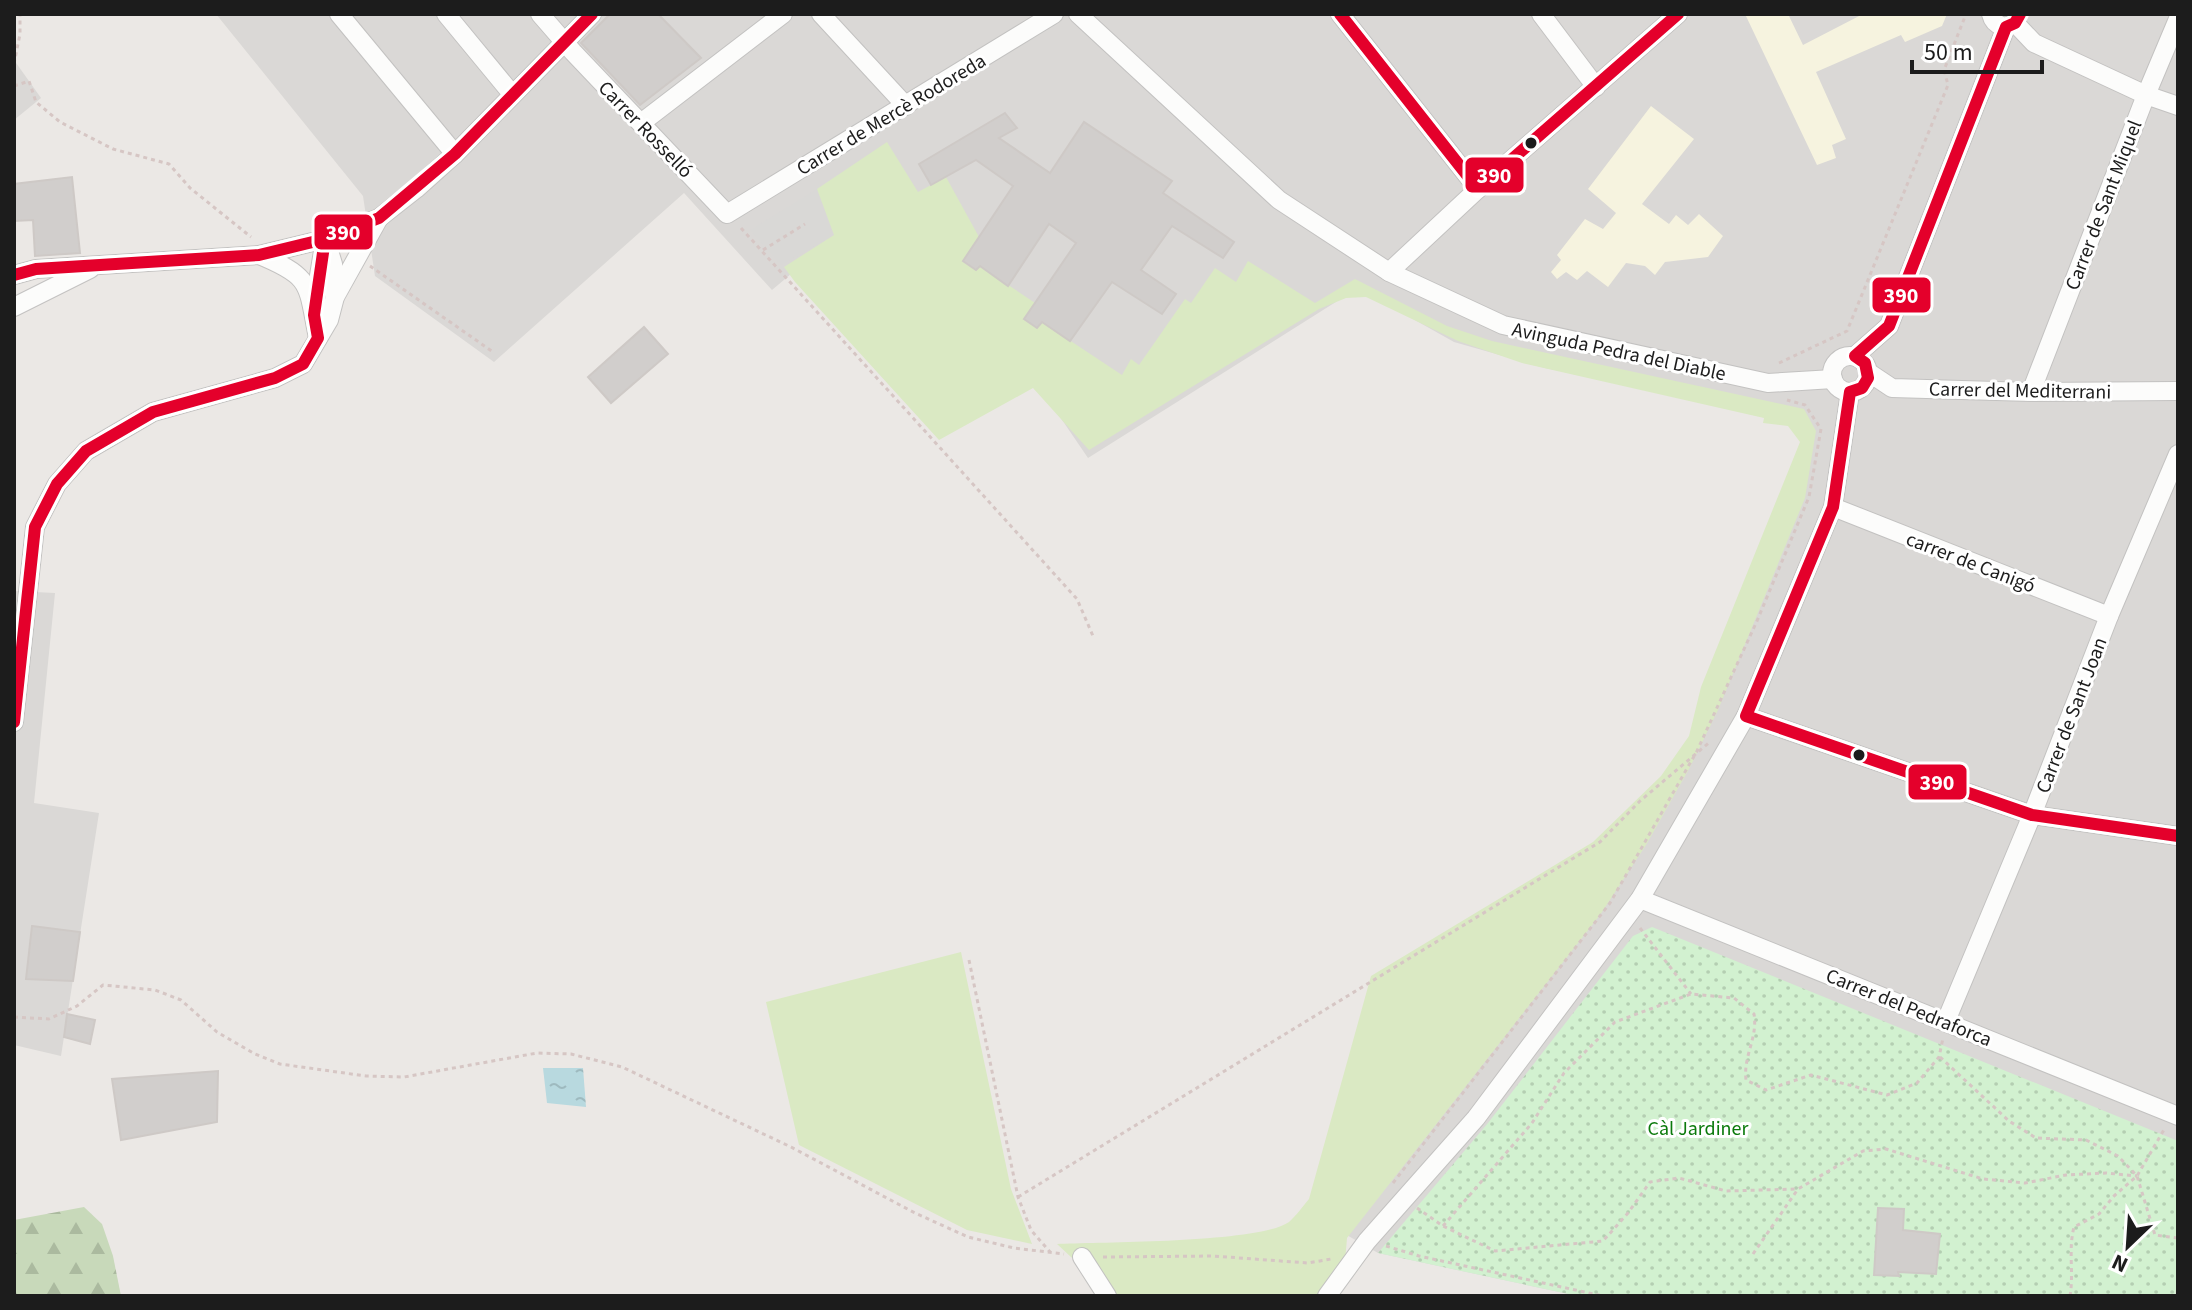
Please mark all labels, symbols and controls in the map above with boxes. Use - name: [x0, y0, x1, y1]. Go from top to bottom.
- scale bar: [1912, 24, 2042, 74]
- text: 50 m: [1924, 35, 1973, 70]
- street label: Carrer de Mercè Rodoreda: [791, 47, 992, 183]
- street label: Carrer Rosselló: [592, 75, 699, 185]
- street label: Carrer de Sant Miquel: [2059, 116, 2149, 294]
- unlabelled marker: [1523, 135, 1539, 151]
- line badge: 390: [1464, 156, 1525, 194]
- text: 390: [1477, 160, 1511, 192]
- line badge: 390: [313, 213, 374, 251]
- text: 390: [326, 217, 360, 249]
- line badge: 390: [1871, 276, 1932, 314]
- text: 390: [1884, 280, 1918, 312]
- street label: Avinguda Pedra del Diable: [1509, 316, 1728, 388]
- street label: Carrer del Mediterrani: [1929, 375, 2111, 407]
- street label: carrer de Canigó: [1902, 525, 2039, 600]
- street label: Carrer de Sant Joan: [2029, 633, 2115, 797]
- unlabelled marker: [1851, 747, 1867, 763]
- line badge: 390: [1907, 763, 1968, 801]
- text: 390: [1920, 767, 1954, 799]
- street label: Carrer del Pedraforca: [1821, 962, 1996, 1054]
- park label: Càl Jardiner: [1648, 1115, 1748, 1143]
- north arrow: [2088, 1206, 2168, 1286]
- text: N: [2107, 1246, 2133, 1281]

